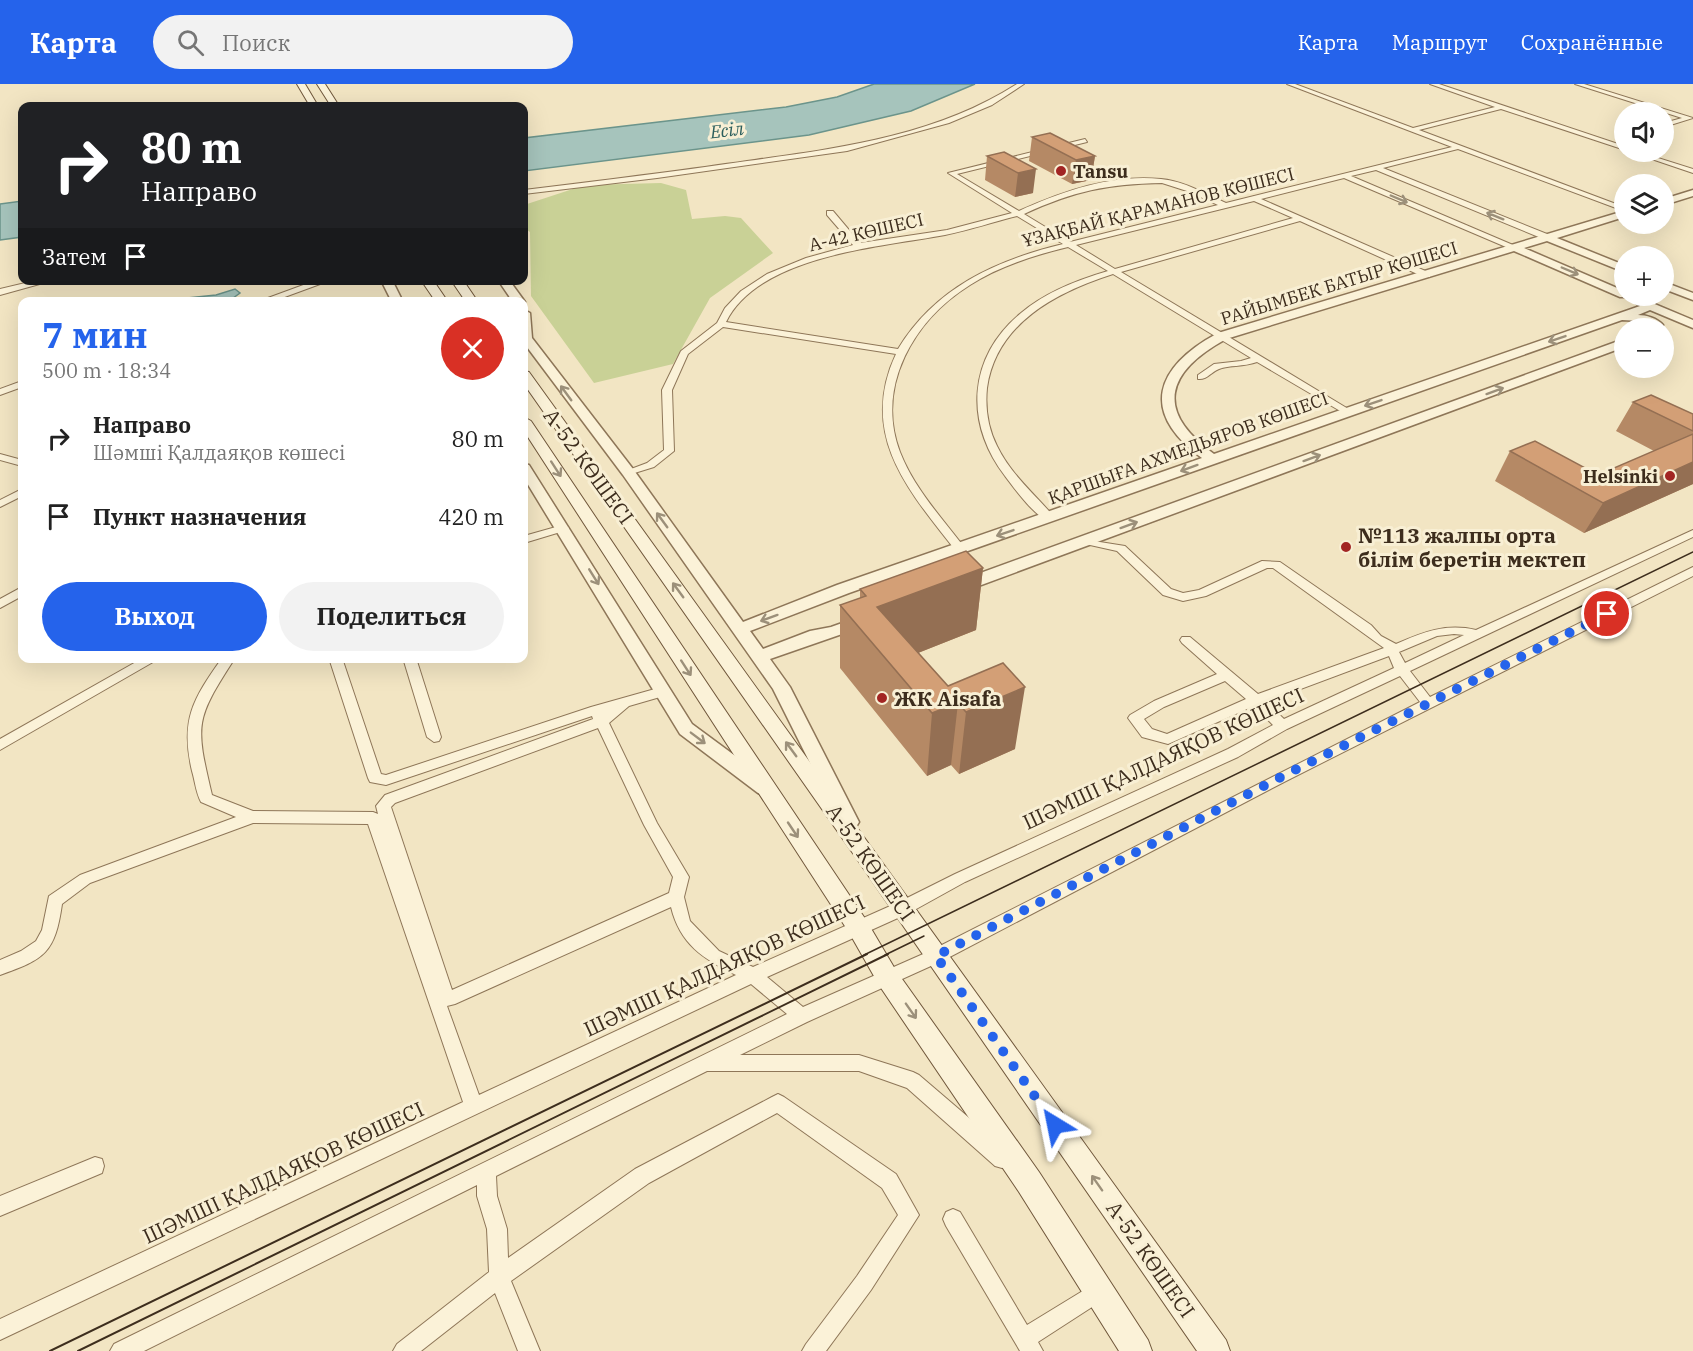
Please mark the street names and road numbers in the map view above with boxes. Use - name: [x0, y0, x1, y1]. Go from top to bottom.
- street label: ҰЗАҚБАЙ ҚАРАМАНОВ КӨШЕСІ: [1019, 162, 1297, 252]
- street label: А-42 КӨШЕСІ: [806, 208, 926, 256]
- street label: РАЙЫМБЕК БАТЫР КӨШЕСІ: [1218, 236, 1460, 330]
- street label: ҚАРШЫҒА АХМЕДЬЯРОВ КӨШЕСІ: [1045, 386, 1331, 510]
- street label: А-52 КӨШЕСІ: [538, 403, 640, 529]
- street label: ШӘМШІ ҚАЛДАЯҚОВ КӨШЕСІ: [1018, 680, 1308, 836]
- street label: А-52 КӨШЕСІ: [820, 798, 922, 926]
- street label: ШӘМШІ ҚАЛДАЯҚОВ КӨШЕСІ: [579, 887, 869, 1043]
- street label: ШӘМШІ ҚАЛДАЯҚОВ КӨШЕСІ: [138, 1094, 428, 1250]
- street label: А-52 КӨШЕСІ: [1100, 1195, 1202, 1323]

